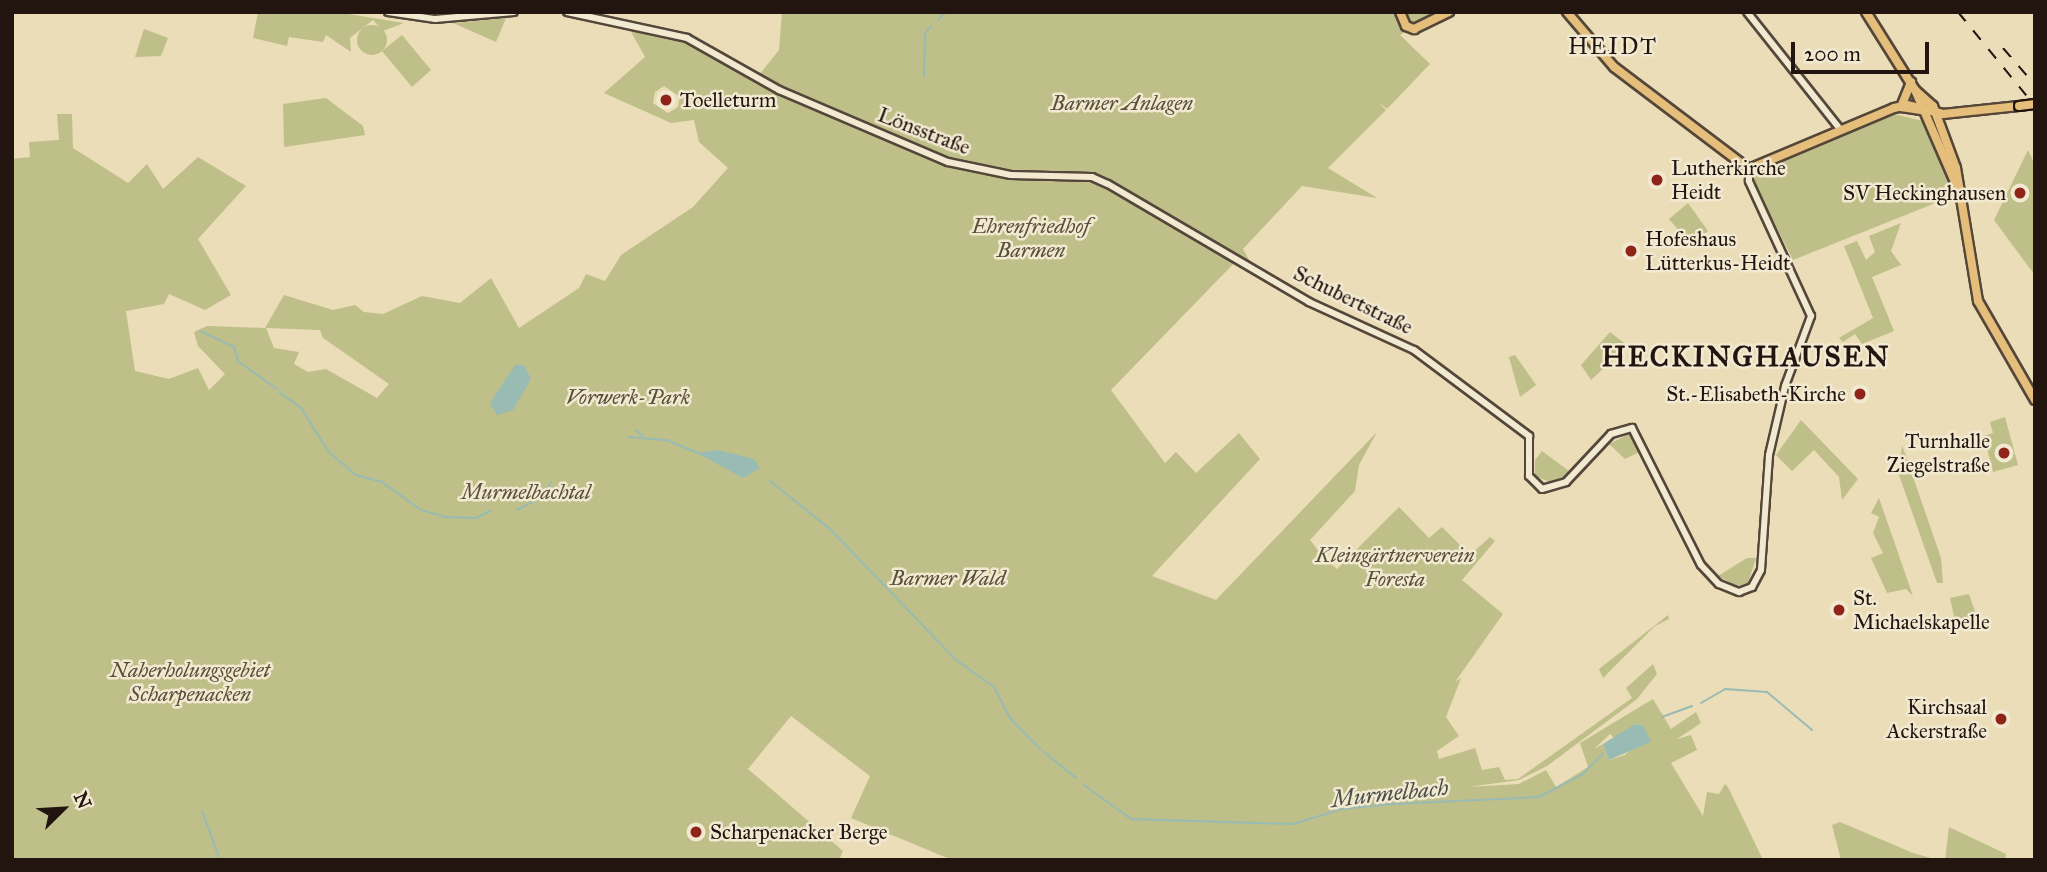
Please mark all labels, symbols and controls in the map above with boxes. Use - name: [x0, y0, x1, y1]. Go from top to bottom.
- scale bar: [1795, 28, 1933, 72]
- district label: HEIDT: [1569, 32, 1657, 60]
- text: 200 m: [1804, 41, 1861, 67]
- place label: Toelleturm: [680, 87, 776, 113]
- park label: Barmer Anlagen: [1051, 90, 1193, 116]
- marker: Toelleturm: [658, 92, 674, 108]
- street label: Lönsstraße: [874, 102, 974, 160]
- place label: Lutherkirche Heidt: [1671, 155, 1786, 205]
- marker: Lutherkirche Heidt: [1649, 172, 1665, 188]
- place label: SV Heckinghausen: [1843, 180, 2006, 206]
- marker: SV Heckinghausen: [2012, 185, 2028, 201]
- park label: Ehrenfriedhof Barmen: [972, 213, 1090, 263]
- place label: Hofeshaus Lütterkus-Heidt: [1645, 226, 1791, 276]
- marker: Hofeshaus Lütterkus-Heidt: [1623, 243, 1639, 259]
- street label: Schubertstraße: [1289, 260, 1417, 340]
- district label: HECKINGHAUSEN: [1603, 340, 1889, 374]
- place label: St.-Elisabeth-Kirche: [1666, 381, 1846, 407]
- park label: Vorwerk-Park: [566, 384, 690, 410]
- marker: St.-Elisabeth-Kirche: [1852, 386, 1868, 402]
- place label: Turnhalle Ziegelstraße: [1887, 428, 1990, 478]
- marker: Turnhalle Ziegelstraße: [1996, 445, 2012, 461]
- park label: Murmelbachtal: [461, 479, 591, 505]
- park label: Kleingärtnerverein Foresta: [1315, 542, 1475, 592]
- park label: Barmer Wald: [890, 565, 1006, 591]
- place label: St. Michaelskapelle: [1853, 585, 1990, 635]
- marker: St. Michaelskapelle: [1831, 602, 1847, 618]
- park label: Naherholungsgebiet Scharpenacken: [110, 657, 270, 707]
- place label: Kirchsaal Ackerstraße: [1886, 694, 1987, 744]
- marker: Kirchsaal Ackerstraße: [1993, 711, 2009, 727]
- water label: Murmelbach: [1330, 773, 1450, 813]
- north arrow: [28, 774, 98, 844]
- text: N: [69, 788, 96, 812]
- place label: Scharpenacker Berge: [710, 819, 887, 845]
- marker: Scharpenacker Berge: [688, 824, 704, 840]

